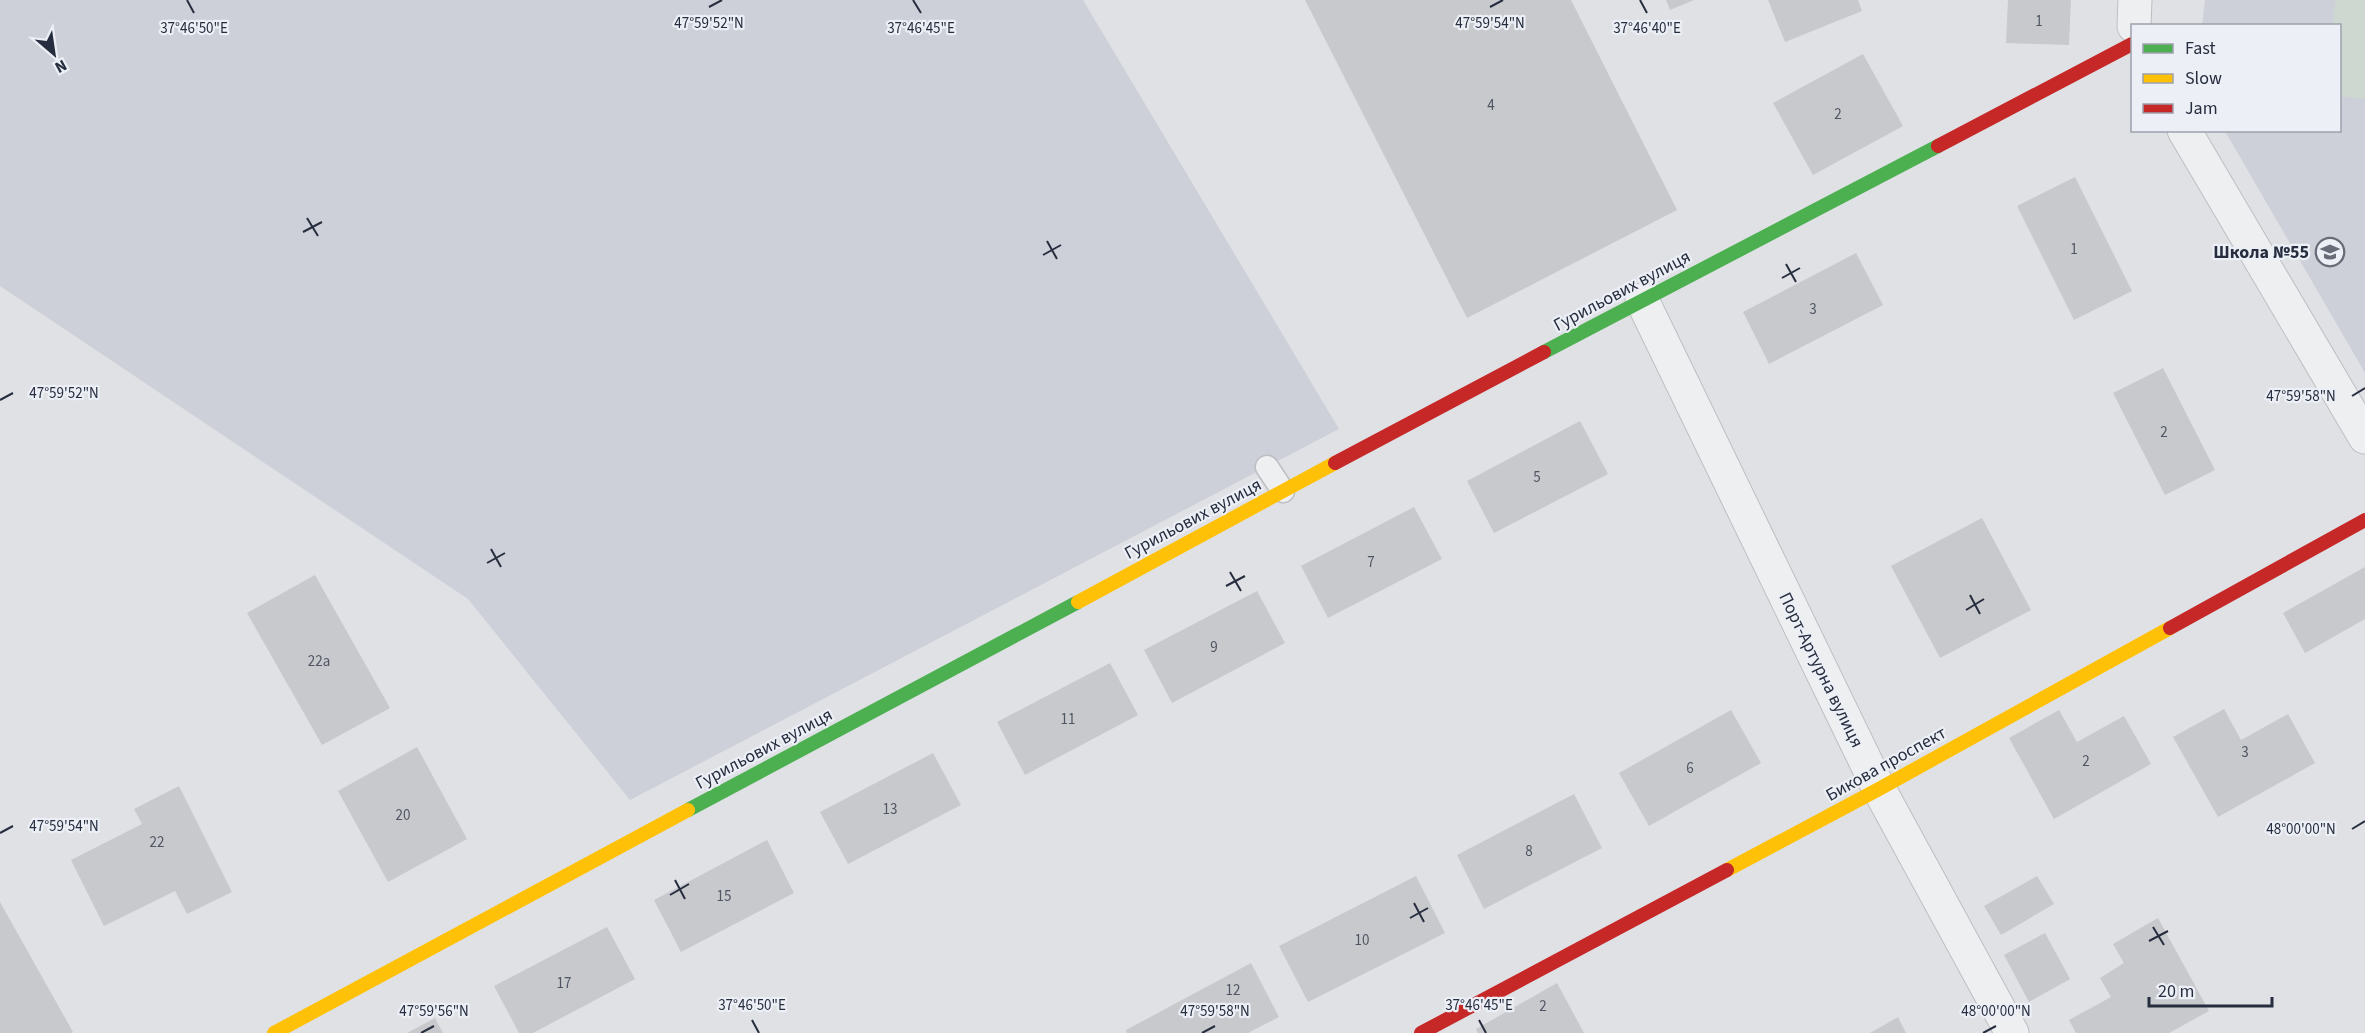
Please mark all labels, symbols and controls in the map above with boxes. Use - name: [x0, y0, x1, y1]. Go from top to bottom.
- house number: 1: [2035, 11, 2043, 32]
- text: 47°59'52"N: [674, 13, 744, 34]
- text: 47°59'54"N: [1455, 13, 1525, 34]
- text: 37°46'50"E: [160, 18, 228, 39]
- text: 37°46'45"E: [887, 18, 955, 39]
- text: 37°46'40"E: [1613, 18, 1681, 39]
- north arrow: [24, 24, 84, 84]
- legend: [2131, 24, 2341, 132]
- text: Fast: [2185, 36, 2216, 61]
- text: N: [51, 54, 71, 78]
- text: Slow: [2185, 66, 2222, 91]
- house number: 4: [1487, 95, 1495, 116]
- text: Jam: [2185, 96, 2218, 121]
- house number: 2: [1834, 104, 1842, 125]
- school or university icon: Школа №55: [2314, 236, 2346, 268]
- house number: 1: [2070, 239, 2078, 260]
- place label: Школа №55: [2213, 240, 2309, 265]
- street label: Гурильових вулиця: [1549, 244, 1695, 338]
- house number: 3: [1809, 299, 1817, 320]
- text: 47°59'52"N: [29, 383, 99, 404]
- text: 47°59'58"N: [2266, 386, 2336, 407]
- house number: 2: [2160, 422, 2168, 443]
- house number: 5: [1533, 467, 1541, 488]
- street label: Гурильових вулиця: [1120, 472, 1266, 566]
- house number: 7: [1367, 552, 1375, 573]
- street label: Порт-Артурна вулиця: [1773, 588, 1869, 752]
- house number: 9: [1210, 637, 1218, 658]
- house number: 22а: [308, 651, 330, 672]
- street label: Гурильових вулиця: [691, 702, 837, 796]
- house number: 11: [1061, 709, 1075, 730]
- street label: Бикова проспект: [1821, 720, 1951, 808]
- house number: 3: [2241, 742, 2249, 763]
- house number: 2: [2082, 751, 2090, 772]
- house number: 6: [1686, 758, 1694, 779]
- house number: 13: [883, 799, 897, 820]
- house number: 20: [396, 805, 410, 826]
- text: 47°59'54"N: [29, 816, 99, 837]
- text: 48°00'00"N: [2266, 819, 2336, 840]
- house number: 22: [150, 832, 164, 853]
- house number: 8: [1525, 841, 1533, 862]
- house number: 15: [717, 886, 731, 907]
- house number: 10: [1355, 930, 1369, 951]
- scale bar: [2149, 970, 2272, 1008]
- house number: 17: [557, 973, 571, 994]
- text: 20 m: [2158, 979, 2194, 1004]
- house number: 12: [1226, 980, 1240, 1001]
- text: 37°46'50"E: [718, 995, 786, 1016]
- text: 37°46'45"E: [1445, 995, 1513, 1016]
- house number: 2: [1539, 996, 1547, 1017]
- text: 47°59'56"N: [399, 1001, 469, 1022]
- text: 47°59'58"N: [1180, 1001, 1250, 1022]
- text: 48°00'00"N: [1961, 1001, 2031, 1022]

